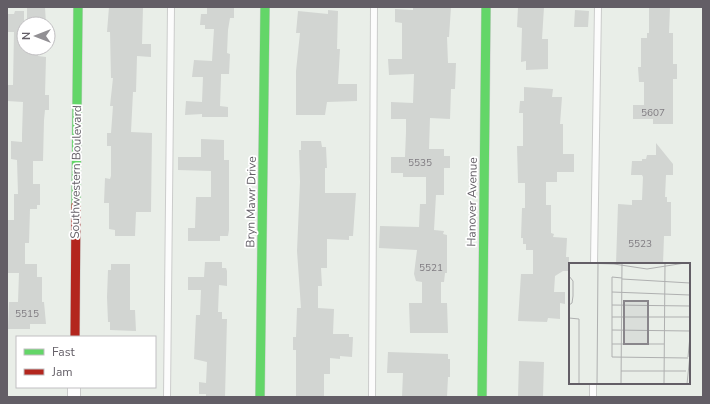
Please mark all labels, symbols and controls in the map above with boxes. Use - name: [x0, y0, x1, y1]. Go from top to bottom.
- north arrow: [16, 16, 56, 56]
- text: N: [19, 32, 34, 40]
- street label: Southwestern Boulevard: [67, 105, 85, 239]
- house number: 5607: [641, 106, 665, 120]
- street label: Bryn Mawr Drive: [242, 156, 260, 248]
- house number: 5535: [408, 156, 432, 170]
- street label: Hanover Avenue: [463, 157, 481, 247]
- house number: 5523: [628, 237, 652, 251]
- house number: 5521: [419, 261, 443, 275]
- inset map: [569, 263, 690, 384]
- house number: 5515: [15, 307, 39, 321]
- legend: [16, 336, 156, 388]
- text: Fast: [52, 344, 75, 360]
- text: Jam: [51, 364, 73, 380]

